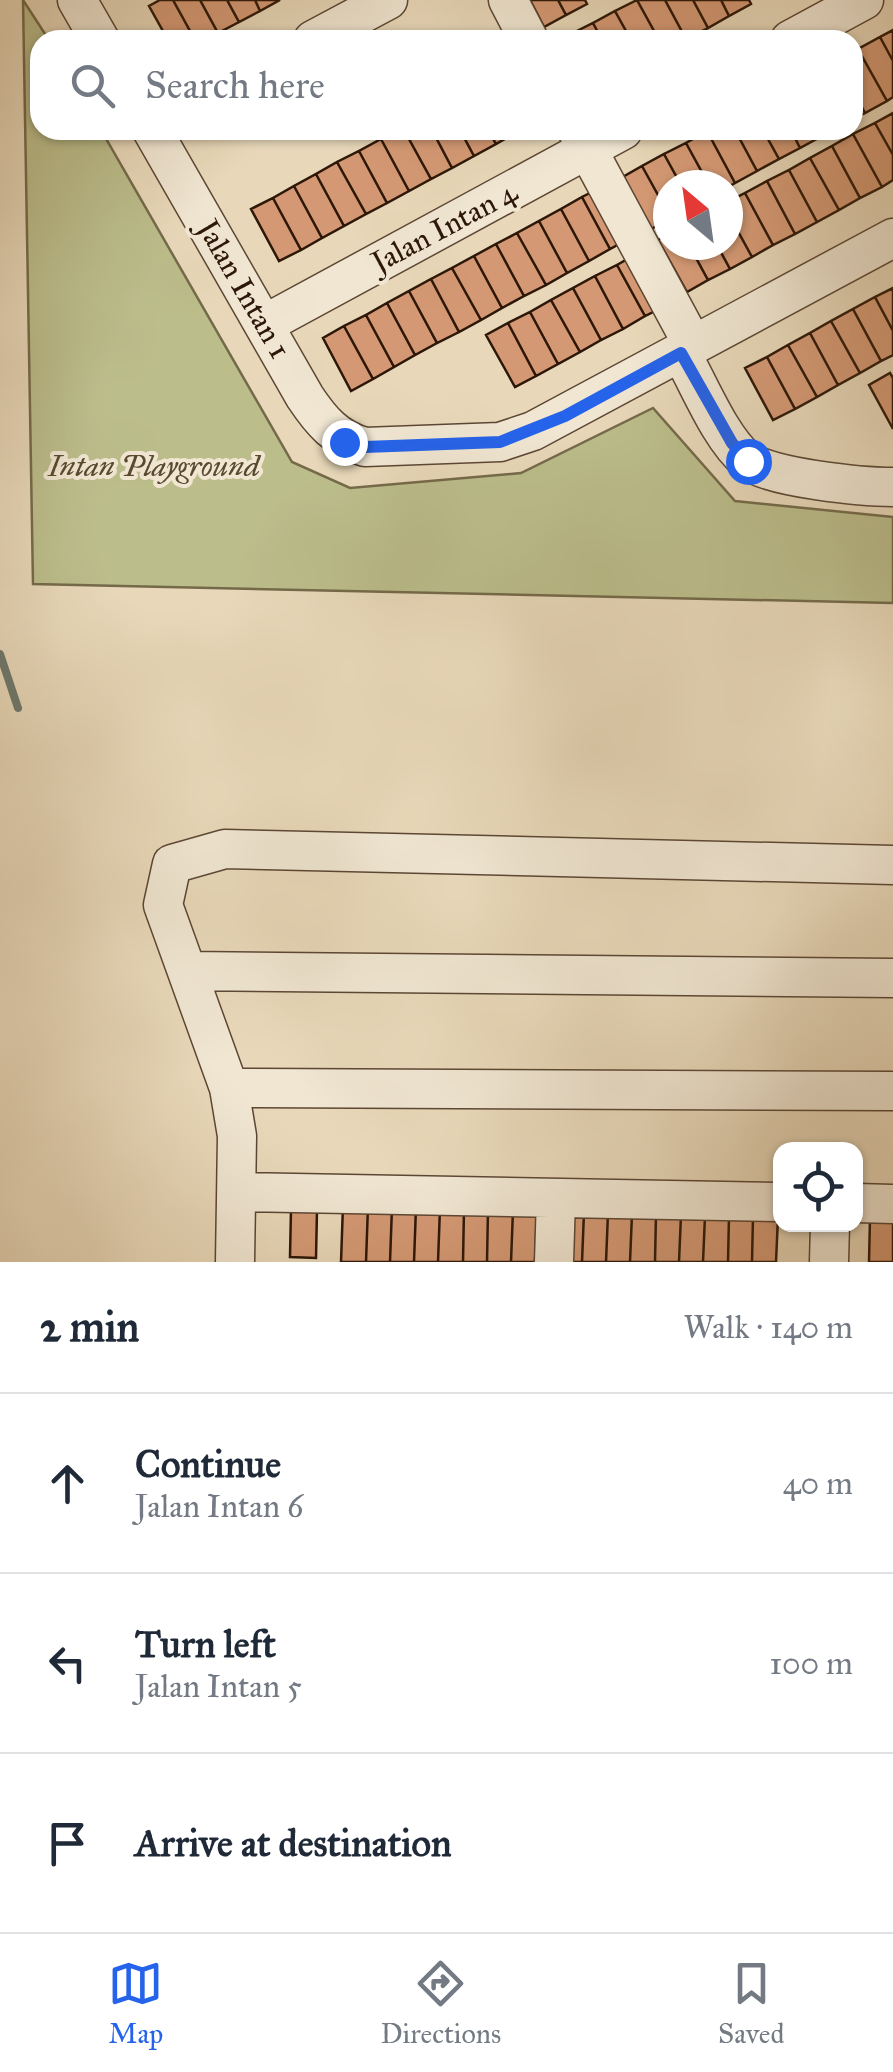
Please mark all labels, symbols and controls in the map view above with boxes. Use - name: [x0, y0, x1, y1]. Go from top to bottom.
- search box: [30, 30, 863, 140]
- icon: search: [65, 58, 120, 113]
- text: Search here: [145, 62, 325, 108]
- north arrow: [653, 170, 743, 260]
- street label: Jalan Intan 4: [363, 173, 524, 282]
- street label: Jalan Intan 1: [188, 211, 298, 365]
- route end: [322, 420, 368, 466]
- route start: [726, 439, 772, 485]
- park label: Intan Playground: [47, 448, 262, 484]
- map controls: [773, 1142, 863, 1232]
- button: locate: [773, 1142, 863, 1232]
- text: 2 min: [40, 1301, 139, 1353]
- text: Walk · 140 m: [683, 1308, 853, 1347]
- text: Continue: [135, 1441, 281, 1487]
- icon: ahead: [40, 1456, 95, 1511]
- text: 40 m: [783, 1464, 853, 1503]
- text: Jalan Intan 6: [135, 1487, 303, 1526]
- text: Turn left: [135, 1621, 276, 1667]
- icon: left: [40, 1636, 95, 1691]
- text: 100 m: [769, 1644, 853, 1683]
- text: Jalan Intan 5: [135, 1667, 302, 1706]
- icon: arrive: [40, 1816, 95, 1871]
- text: Arrive at destination: [135, 1820, 452, 1866]
- tab: Map: [108, 1956, 163, 2051]
- tab: Directions: [380, 1956, 501, 2051]
- tab: Saved: [718, 1956, 785, 2051]

